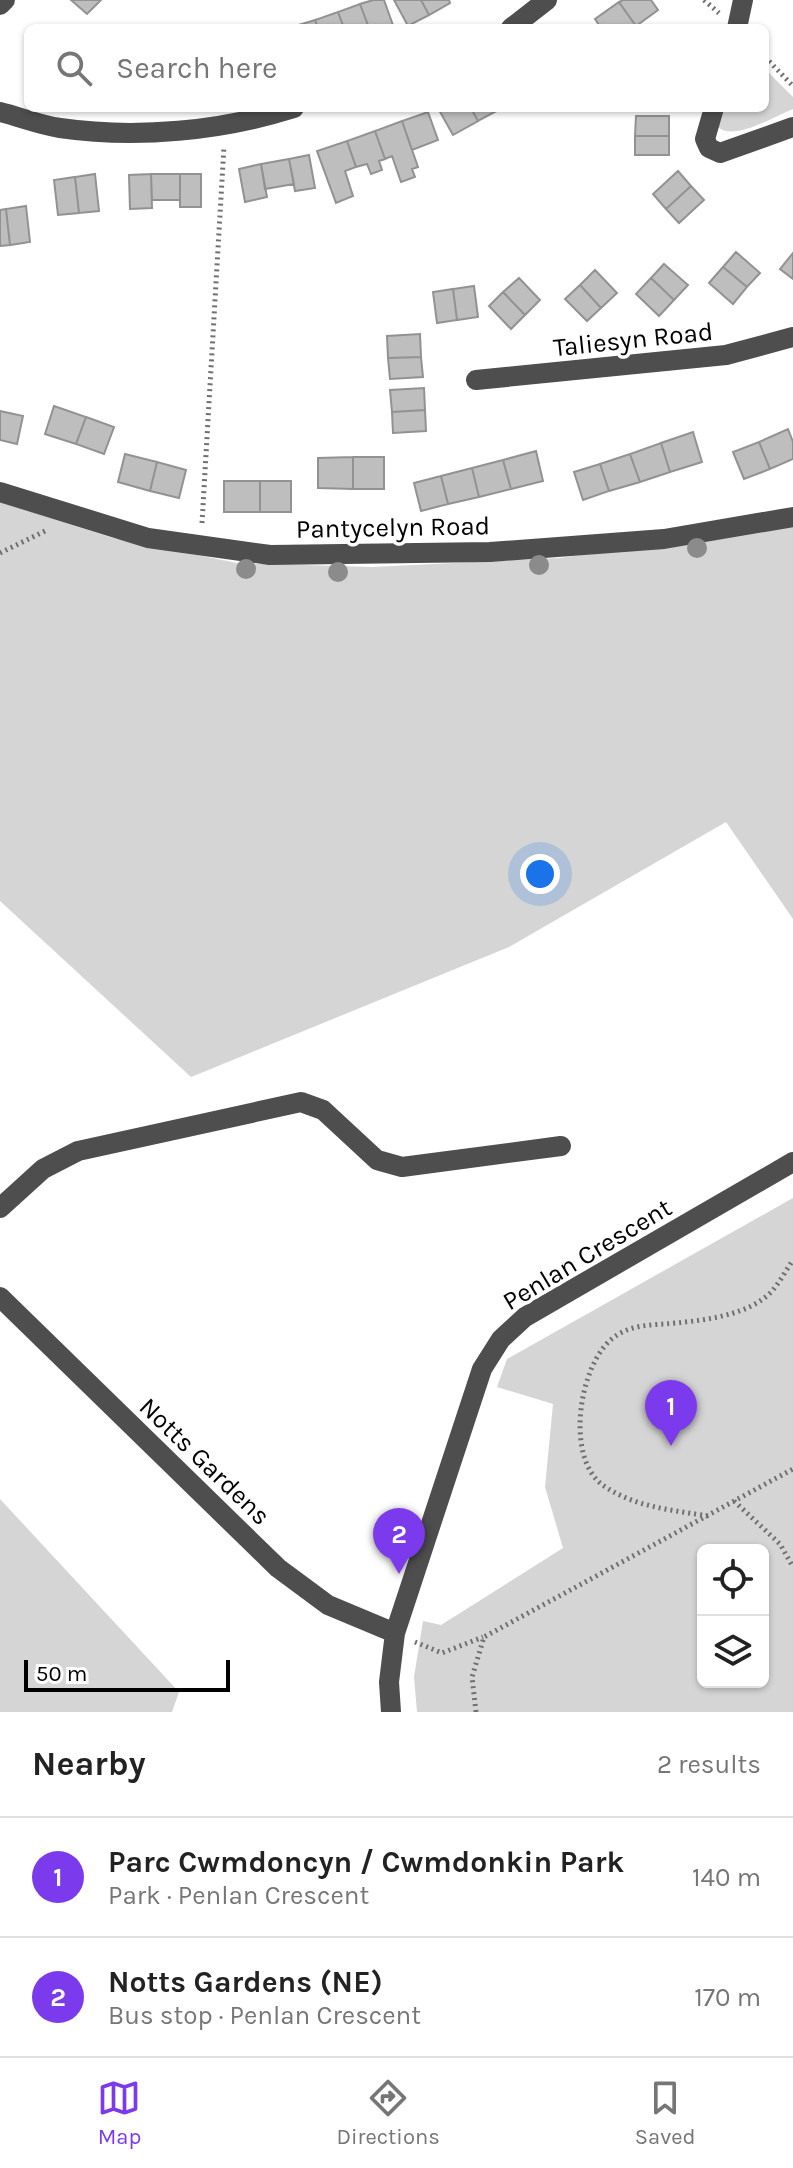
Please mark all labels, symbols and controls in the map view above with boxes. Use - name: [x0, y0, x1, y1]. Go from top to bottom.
- search box: [24, 24, 769, 112]
- icon: search: [52, 46, 96, 90]
- text: Search here: [116, 50, 277, 86]
- street label: Taliesyn Road: [552, 316, 714, 363]
- street label: Pantycelyn Road: [296, 510, 490, 545]
- your location: [520, 854, 560, 894]
- street label: Penlan Crescent: [497, 1192, 677, 1317]
- pin: 1: [645, 1380, 697, 1446]
- street label: Notts Gardens: [133, 1391, 277, 1532]
- pin: 2: [373, 1508, 425, 1574]
- map controls: [697, 1544, 769, 1688]
- button: locate: [697, 1544, 769, 1616]
- button: layers: [697, 1616, 769, 1688]
- scale bar: [24, 1656, 230, 1692]
- text: 50 m: [36, 1661, 87, 1687]
- text: Nearby: [32, 1744, 146, 1784]
- text: 2 results: [657, 1749, 761, 1780]
- text: Parc Cwmdoncyn / Cwmdonkin Park: [108, 1844, 624, 1880]
- text: 1: [53, 1862, 63, 1893]
- text: 140 m: [692, 1862, 761, 1893]
- text: Park · Penlan Crescent: [108, 1880, 369, 1911]
- text: Notts Gardens (NE): [108, 1964, 383, 2000]
- text: 2: [50, 1982, 66, 2013]
- text: 170 m: [694, 1982, 761, 2013]
- text: Bus stop · Penlan Crescent: [108, 2000, 421, 2031]
- tab: Map: [97, 2076, 141, 2150]
- tab: Directions: [336, 2076, 440, 2150]
- tab: Saved: [635, 2076, 696, 2150]

